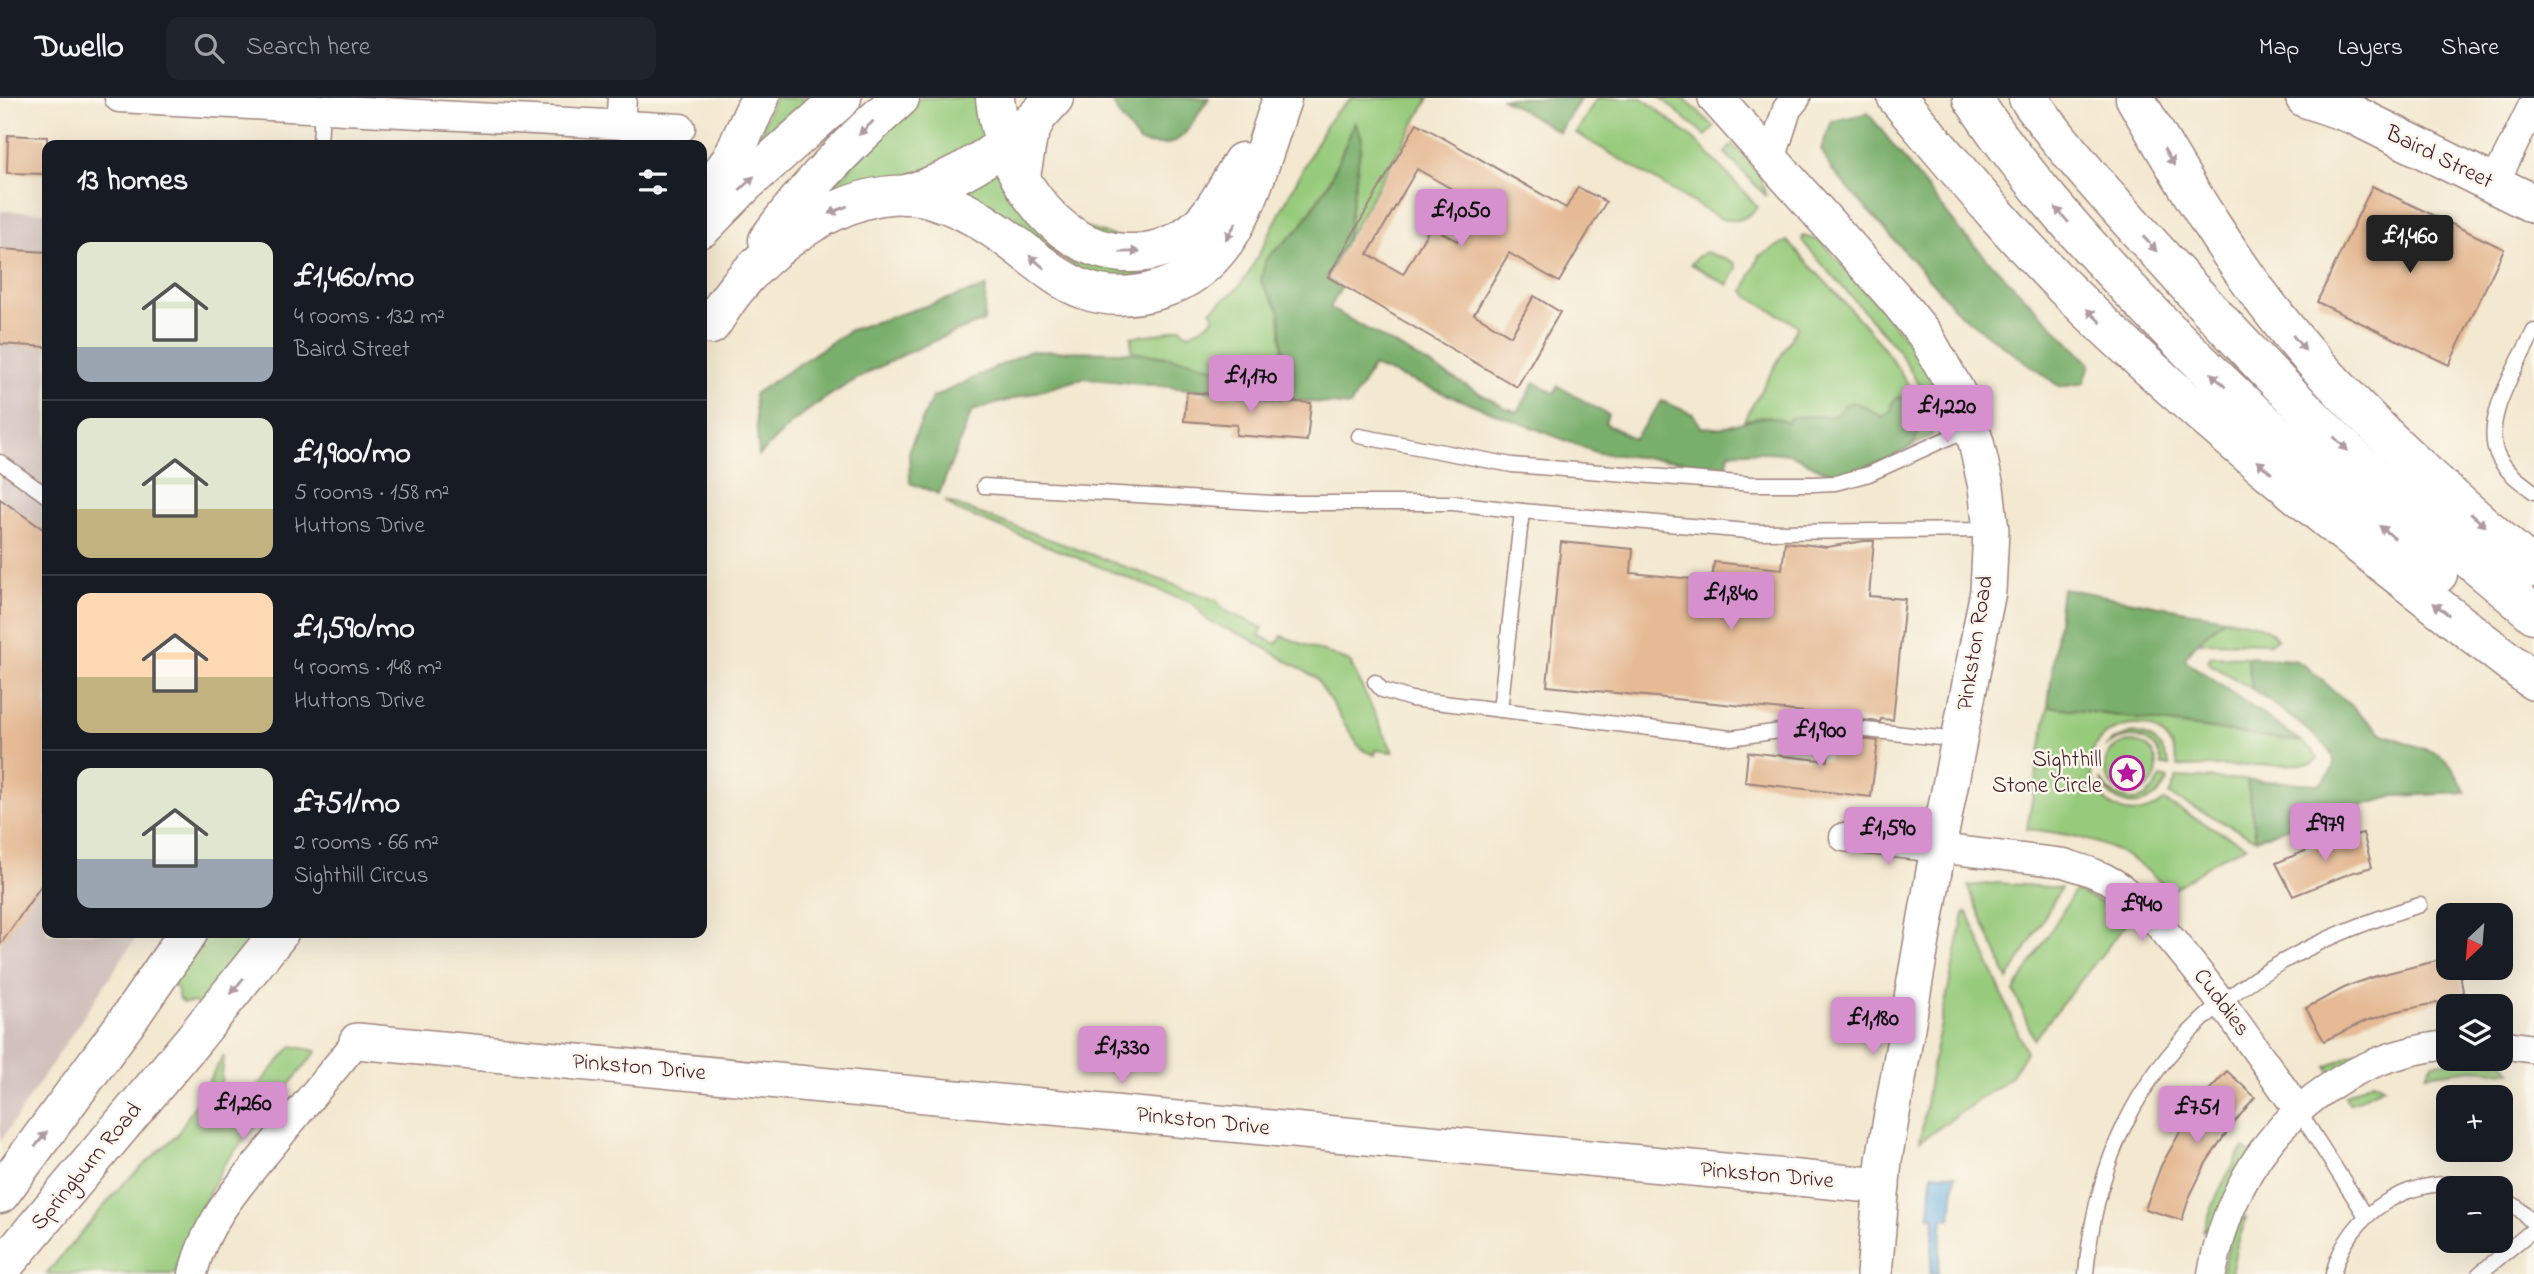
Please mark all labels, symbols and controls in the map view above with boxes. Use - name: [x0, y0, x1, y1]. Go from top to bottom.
- search box: [166, 17, 656, 80]
- text: Dwello: [35, 24, 124, 72]
- icon: search: [190, 29, 228, 67]
- text: Search here: [246, 29, 370, 67]
- text: Map: [2259, 31, 2299, 66]
- text: Layers: [2337, 31, 2403, 66]
- text: Share: [2441, 31, 2499, 66]
- street label: Baird Street: [2379, 117, 2499, 198]
- one-way arrow: [858, 119, 875, 135]
- one-way arrow: [2163, 147, 2176, 166]
- text: 13 homes: [77, 160, 188, 204]
- icon: filters: [634, 163, 672, 201]
- one-way arrow: [738, 175, 755, 191]
- pin: £1,050: [1404, 190, 1518, 249]
- text: £1,050: [1432, 195, 1490, 228]
- one-way arrow: [828, 204, 849, 215]
- one-way arrow: [2054, 206, 2070, 224]
- pin: £1,460: [2353, 216, 2467, 275]
- one-way arrow: [1225, 221, 1238, 241]
- text: £1,460: [2382, 221, 2438, 254]
- one-way arrow: [2142, 235, 2158, 252]
- one-way arrow: [1119, 246, 1141, 258]
- one-way arrow: [1028, 255, 1045, 270]
- text: £1,460/mo: [294, 257, 414, 301]
- icon: home: [133, 270, 217, 354]
- text: 4 rooms · 132 m²: [294, 301, 445, 334]
- one-way arrow: [2086, 308, 2102, 324]
- text: Baird Street: [294, 334, 410, 367]
- one-way arrow: [2291, 335, 2306, 352]
- pin: £1,170: [1194, 356, 1308, 415]
- text: £1,170: [1225, 361, 1277, 394]
- one-way arrow: [2210, 373, 2227, 389]
- pin: £1,220: [1890, 386, 2004, 445]
- text: £1,220: [1918, 391, 1976, 424]
- text: £1,900/mo: [294, 433, 411, 477]
- one-way arrow: [2332, 436, 2349, 452]
- icon: home: [133, 446, 217, 530]
- one-way arrow: [2255, 459, 2273, 475]
- text: 5 rooms · 158 m²: [294, 477, 449, 510]
- text: Huttons Drive: [294, 510, 425, 543]
- one-way arrow: [2469, 512, 2487, 528]
- one-way arrow: [2379, 525, 2396, 540]
- pin: £1,840: [1674, 573, 1788, 632]
- street label: Pinkston Road: [1949, 573, 2003, 713]
- text: £1,840: [1704, 578, 1758, 611]
- one-way arrow: [2433, 602, 2451, 617]
- text: £1,590/mo: [294, 608, 415, 652]
- icon: home: [133, 621, 217, 705]
- text: 4 rooms · 148 m²: [294, 652, 442, 685]
- text: Huttons Drive: [294, 685, 425, 718]
- pin: £1,900: [1763, 710, 1877, 769]
- text: £1,900: [1794, 715, 1846, 748]
- place label: Sighthill Stone Circle: [1992, 744, 2103, 803]
- place icon: Sighthill Stone Circle: [2108, 754, 2146, 792]
- text: £751/mo: [294, 783, 400, 827]
- icon: home: [133, 796, 217, 880]
- pin: £979: [2284, 804, 2366, 863]
- pin: £1,590: [1831, 808, 1945, 867]
- text: £979: [2306, 809, 2344, 842]
- text: £1,590: [1860, 813, 1916, 846]
- text: 2 rooms · 66 m²: [294, 827, 439, 860]
- text: Sighthill Circus: [294, 860, 428, 893]
- pin: £940: [2101, 884, 2183, 943]
- text: £940: [2122, 889, 2162, 922]
- north arrow: [2436, 903, 2513, 980]
- map controls: [2436, 903, 2513, 1253]
- street label: Cuddies: [2184, 962, 2258, 1044]
- one-way arrow: [230, 978, 245, 995]
- button: layers: [2436, 994, 2513, 1071]
- pin: £1,180: [1816, 998, 1930, 1057]
- text: £1,180: [1847, 1003, 1899, 1036]
- pin: £1,330: [1065, 1026, 1179, 1086]
- text: £1,330: [1095, 1032, 1149, 1065]
- street label: Pinkston Drive: [571, 1046, 708, 1090]
- pin: £1,260: [186, 1082, 300, 1142]
- button: +: [2436, 1085, 2513, 1162]
- pin: £751: [2156, 1086, 2238, 1146]
- text: £1,260: [214, 1088, 272, 1121]
- text: £751: [2175, 1092, 2219, 1125]
- street label: Springburn Road: [23, 1096, 151, 1239]
- street label: Pinkston Drive: [1135, 1099, 1272, 1145]
- one-way arrow: [34, 1130, 48, 1148]
- street label: Pinkston Drive: [1699, 1154, 1836, 1198]
- button: −: [2436, 1176, 2513, 1253]

